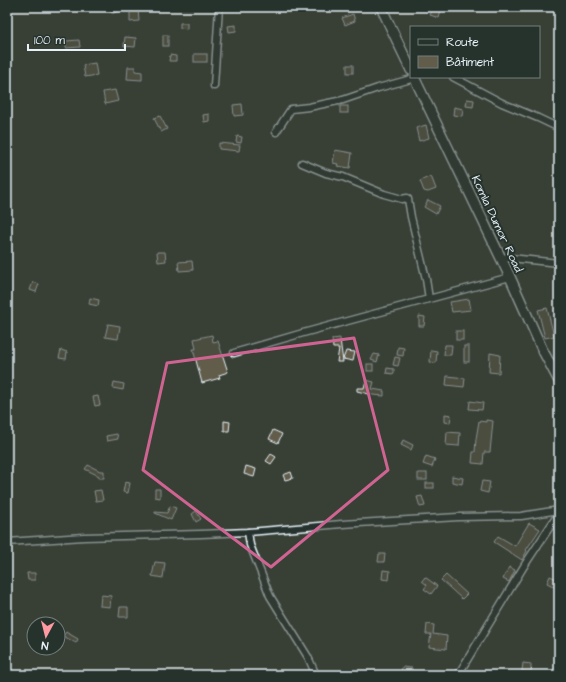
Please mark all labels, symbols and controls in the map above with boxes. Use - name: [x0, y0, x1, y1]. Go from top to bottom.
- scale bar: [28, 26, 125, 52]
- legend: [410, 26, 540, 78]
- text: 100 m: [34, 32, 65, 49]
- text: Route: [446, 34, 479, 51]
- text: Bâtiment: [446, 54, 494, 71]
- street label: Komla Dumor Road: [467, 173, 527, 275]
- north arrow: [26, 616, 66, 656]
- text: N: [40, 638, 49, 653]

